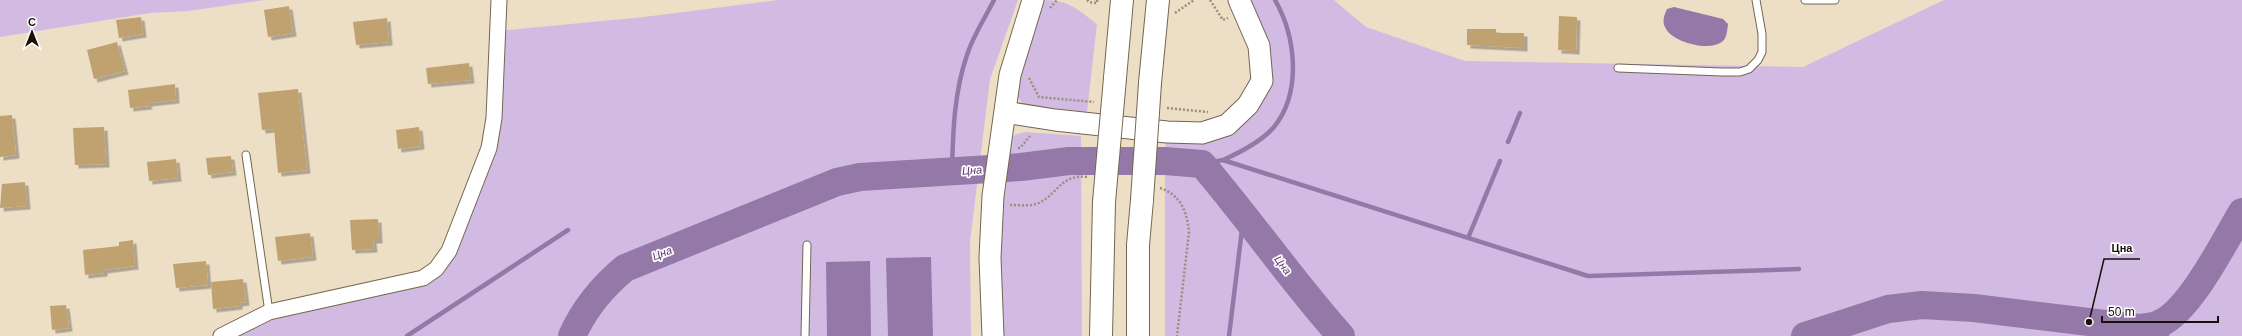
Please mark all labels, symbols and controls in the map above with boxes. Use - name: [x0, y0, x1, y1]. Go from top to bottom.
- north arrow: [12, 12, 52, 52]
- text: С: [28, 16, 36, 28]
- water label: Цна: [962, 163, 982, 177]
- callout: Цна: [2104, 236, 2140, 259]
- text: Цна: [2112, 242, 2133, 254]
- water label: Цна: [650, 244, 674, 262]
- water label: Цна: [1272, 253, 1294, 277]
- scale bar: [2102, 298, 2218, 324]
- text: 50 m: [2108, 305, 2135, 319]

